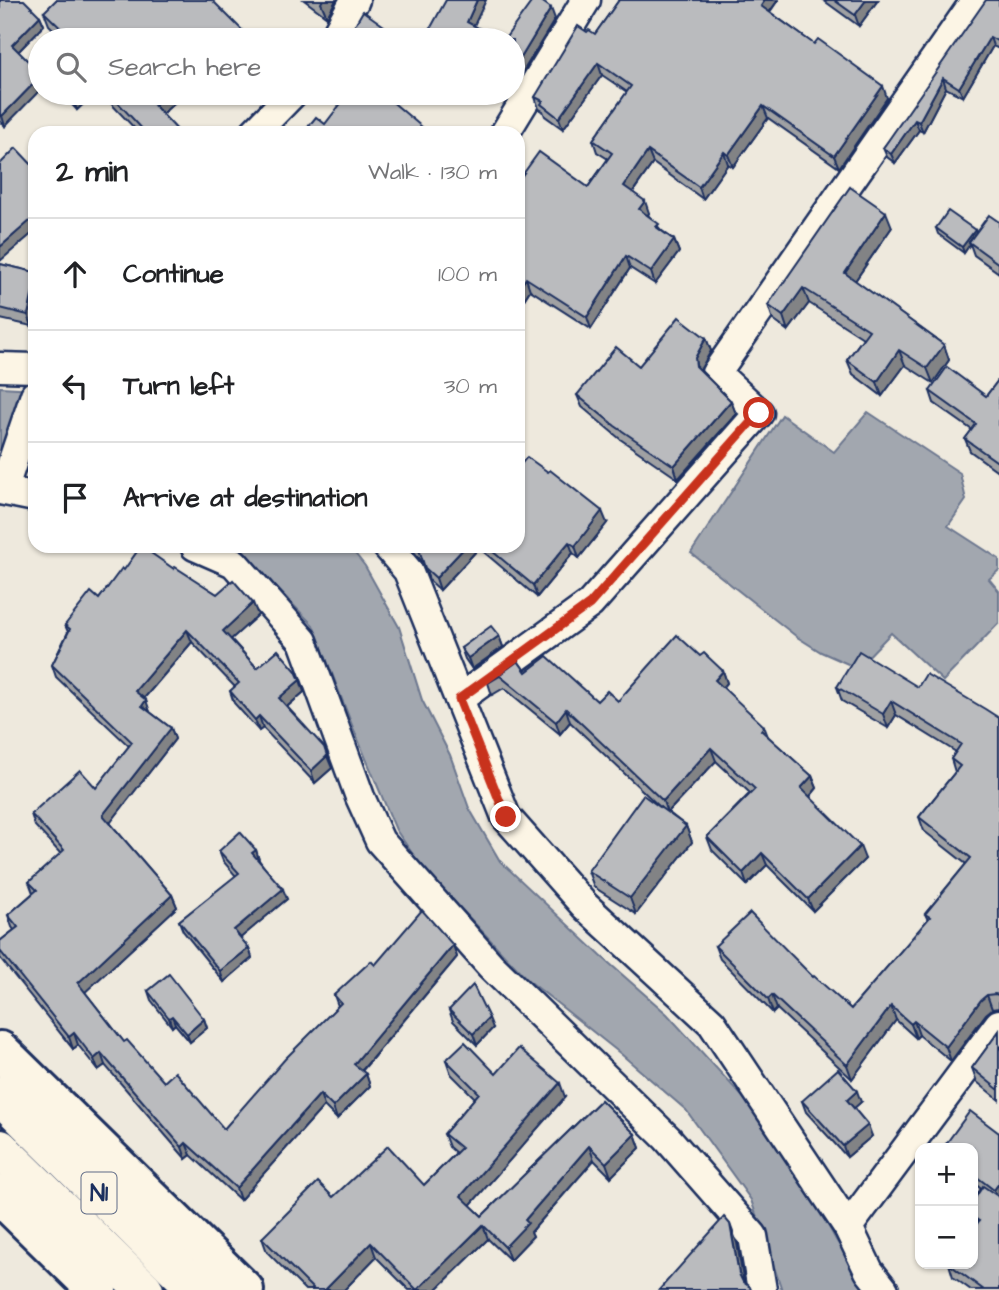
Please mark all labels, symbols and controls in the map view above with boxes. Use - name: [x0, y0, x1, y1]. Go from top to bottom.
- search box: [28, 28, 525, 105]
- icon: search: [52, 48, 90, 86]
- text: Search here: [108, 49, 261, 85]
- text: 2 min: [56, 151, 128, 193]
- text: Walk · 130 m: [368, 156, 497, 188]
- icon: ahead: [56, 255, 94, 293]
- text: Continue: [123, 256, 224, 292]
- text: 100 m: [438, 258, 497, 290]
- icon: left: [56, 367, 94, 405]
- text: Turn left: [123, 368, 234, 404]
- text: 30 m: [444, 370, 497, 402]
- route start: [743, 397, 774, 428]
- icon: arrive: [56, 479, 94, 517]
- text: Arrive at destination: [123, 480, 368, 516]
- route end: [490, 801, 521, 832]
- map controls: [915, 1143, 978, 1269]
- button: +: [915, 1143, 978, 1206]
- road number: N1: [82, 1172, 116, 1213]
- button: −: [915, 1206, 978, 1269]

